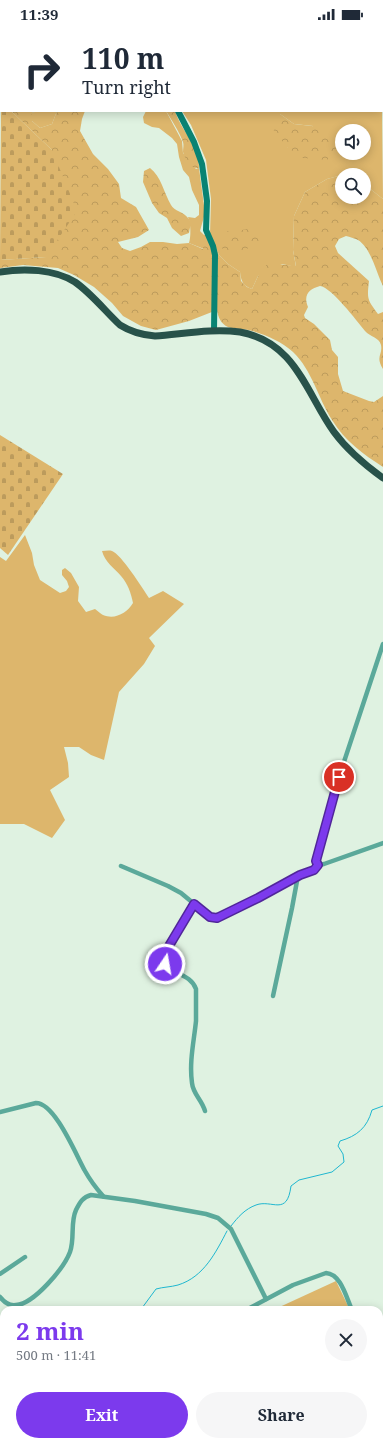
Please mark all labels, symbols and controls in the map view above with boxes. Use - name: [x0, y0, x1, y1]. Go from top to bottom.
- text: 11:39: [20, 4, 58, 24]
- text: 110 m: [82, 39, 164, 77]
- icon: right: [16, 44, 68, 96]
- text: Turn right: [82, 75, 171, 99]
- map controls: [335, 124, 371, 204]
- button: sound: [335, 124, 371, 160]
- button: search: [335, 168, 371, 204]
- pin: [322, 760, 356, 794]
- icon: arrive: [328, 766, 350, 788]
- position arrow: [144, 943, 186, 985]
- text: 2 min: [16, 1314, 84, 1347]
- button: close: [325, 1319, 367, 1361]
- text: 500 m · 11:41: [16, 1346, 96, 1364]
- button: Exit: [16, 1392, 188, 1438]
- button: Share: [196, 1392, 367, 1438]

